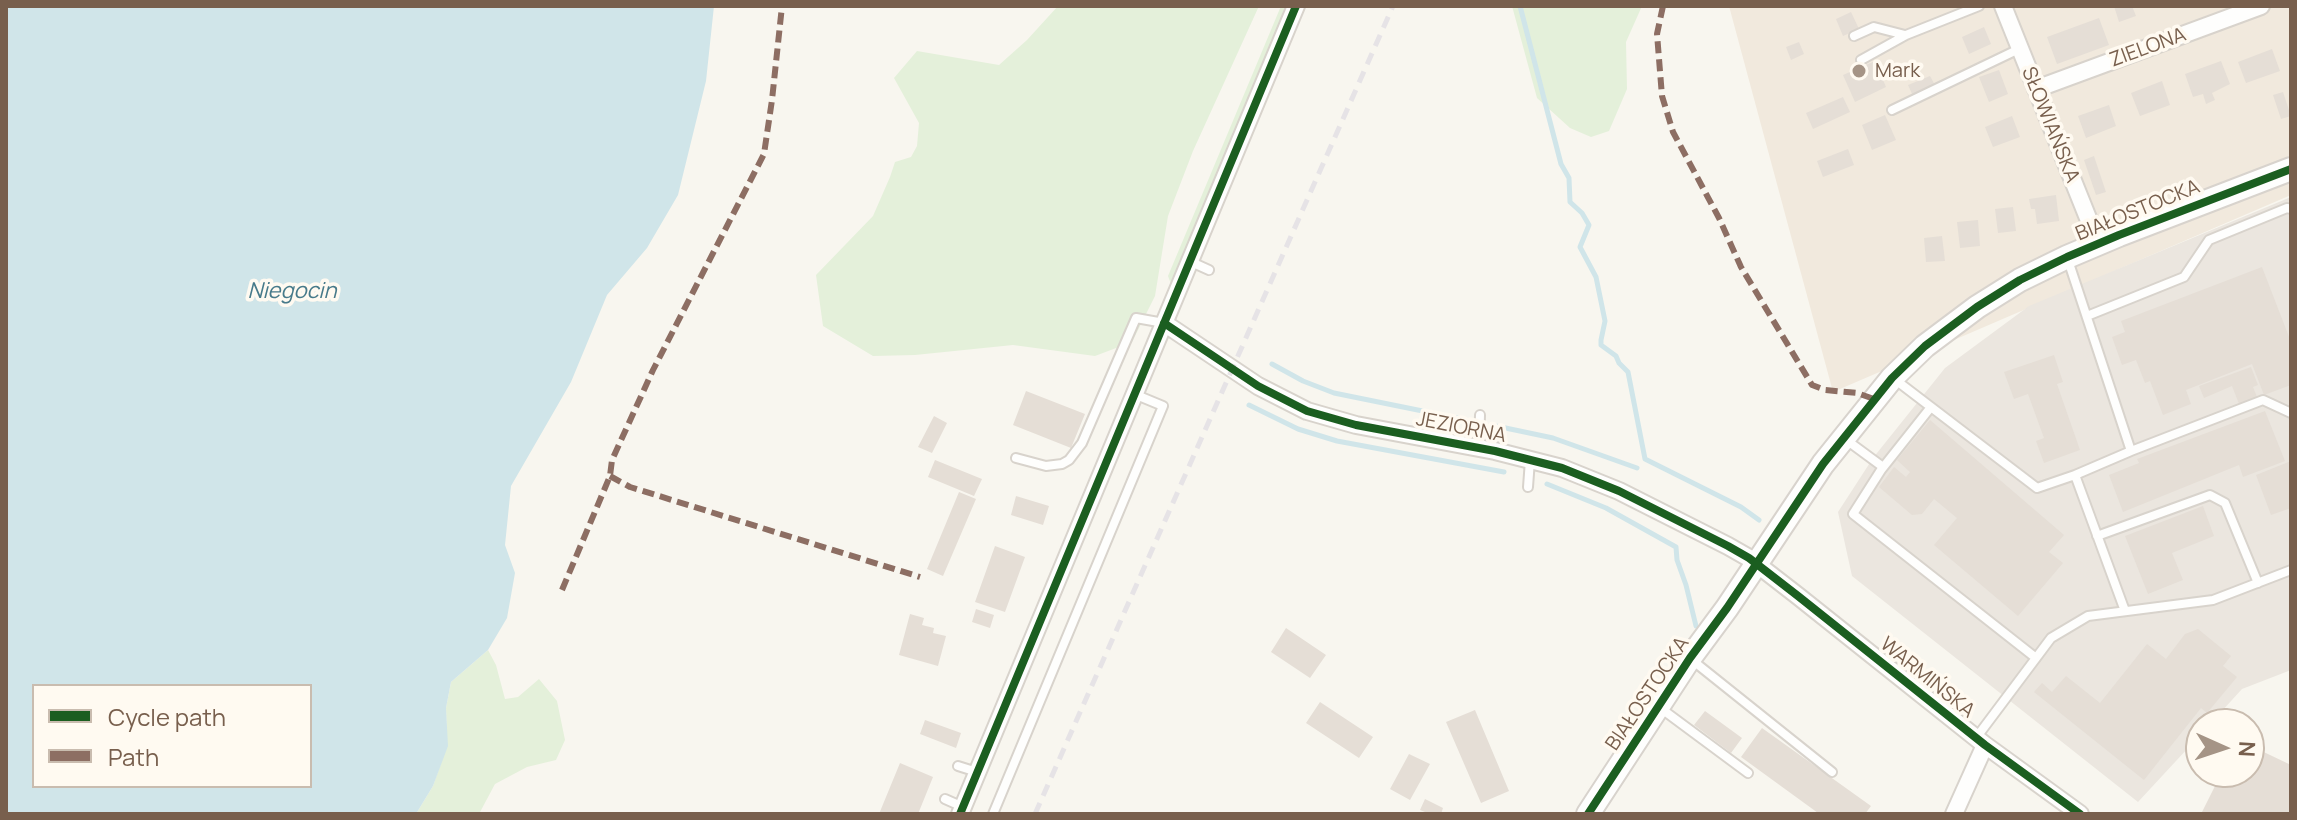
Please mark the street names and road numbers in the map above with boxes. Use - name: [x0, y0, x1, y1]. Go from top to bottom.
- street label: ZIELONA: [2107, 23, 2189, 73]
- street label: SŁOWIAŃSKA: [2016, 64, 2084, 186]
- street label: BIAŁOSTOCKA: [2073, 175, 2203, 247]
- street label: JEZIORNA: [1414, 408, 1508, 448]
- street label: BIAŁOSTOCKA: [1601, 633, 1695, 755]
- street label: WARMIŃSKA: [1875, 633, 1979, 723]

